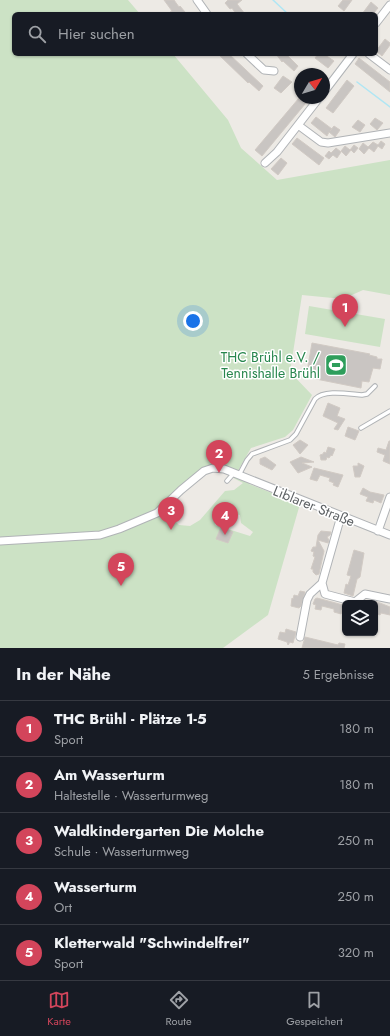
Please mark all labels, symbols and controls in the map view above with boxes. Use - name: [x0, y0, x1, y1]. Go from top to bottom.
- search box: [12, 12, 378, 56]
- icon: search: [26, 23, 48, 45]
- text: Hier suchen: [58, 23, 135, 45]
- north arrow: [294, 68, 330, 104]
- pin: 1: [332, 294, 358, 327]
- your location: [183, 311, 203, 331]
- place label: THC Brühl e.V. / Tennishalle Brühl: [221, 347, 320, 383]
- sports icon: THC Brühl e.V. / Tennishalle Brühl: [323, 352, 349, 378]
- pin: 2: [206, 440, 232, 473]
- street label: Liblarer Straße: [270, 481, 358, 531]
- pin: 3: [158, 497, 184, 530]
- pin: 4: [212, 502, 238, 535]
- pin: 5: [108, 553, 134, 586]
- map controls: [342, 600, 378, 636]
- button: layers: [342, 600, 378, 636]
- text: In der Nähe: [16, 662, 111, 686]
- text: 5 Ergebnisse: [302, 665, 374, 684]
- text: THC Brühl - Plätze 1-5: [54, 708, 207, 730]
- text: 1: [26, 719, 32, 738]
- text: 180 m: [339, 719, 374, 738]
- text: Sport: [54, 730, 83, 749]
- text: Am Wasserturm: [54, 764, 165, 786]
- text: 2: [25, 775, 33, 794]
- text: 180 m: [339, 775, 374, 794]
- text: Haltestelle · Wasserturmweg: [54, 786, 208, 805]
- text: Waldkindergarten Die Molche: [54, 820, 264, 842]
- text: 3: [25, 831, 33, 850]
- text: 250 m: [337, 831, 374, 850]
- text: Schule · Wasserturmweg: [54, 842, 189, 861]
- text: Wasserturm: [54, 876, 137, 898]
- text: 4: [24, 887, 34, 906]
- text: 250 m: [337, 887, 374, 906]
- text: Ort: [54, 898, 72, 917]
- text: Kletterwald "Schwindelfrei": [54, 932, 250, 954]
- text: 5: [25, 943, 33, 962]
- text: 320 m: [338, 943, 374, 962]
- text: Sport: [54, 954, 83, 973]
- tab: Karte: [47, 989, 71, 1029]
- tab: Route: [165, 989, 192, 1029]
- tab: Gespeichert: [286, 989, 343, 1029]

